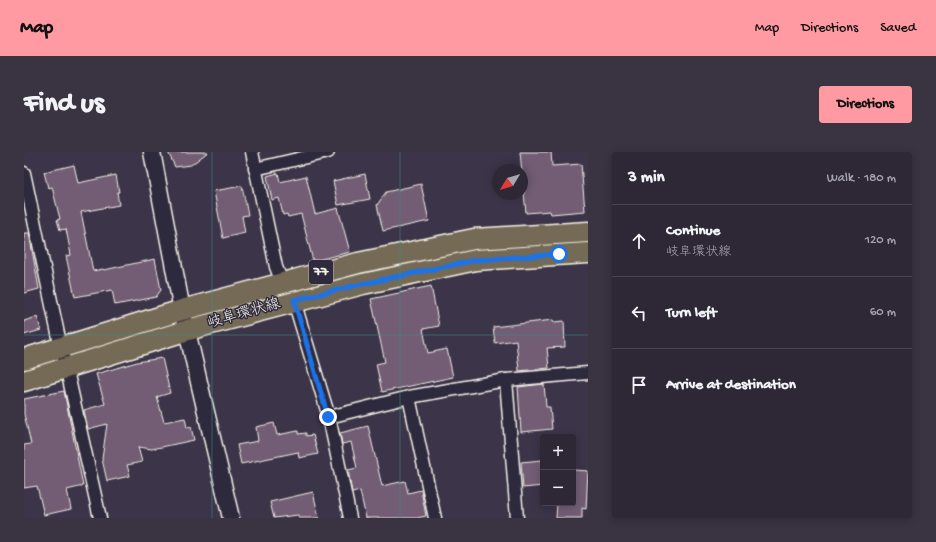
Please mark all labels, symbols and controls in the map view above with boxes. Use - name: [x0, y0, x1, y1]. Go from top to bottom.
- text: Map: [20, 17, 53, 40]
- text: Map: [755, 20, 779, 37]
- text: Directions: [801, 20, 858, 37]
- text: Saved: [880, 20, 916, 37]
- button: Directions: [819, 86, 912, 123]
- text: Find us: [24, 88, 104, 121]
- north arrow: [492, 164, 528, 200]
- text: 3 min: [628, 168, 665, 188]
- text: Walk · 180 m: [827, 171, 896, 186]
- text: Continue: [666, 222, 720, 240]
- icon: ahead: [628, 230, 650, 252]
- text: 120 m: [865, 233, 896, 248]
- route start: [550, 245, 568, 263]
- text: 岐阜環状線: [666, 245, 731, 260]
- road number: 77: [309, 260, 333, 284]
- street label: 岐阜環状線: [205, 294, 283, 333]
- icon: left: [628, 302, 650, 324]
- text: Turn left: [666, 304, 717, 322]
- text: 60 m: [870, 305, 896, 320]
- icon: arrive: [628, 374, 650, 396]
- text: Arrive at destination: [666, 376, 796, 394]
- route end: [319, 408, 337, 426]
- map controls: [540, 434, 576, 506]
- button: +: [540, 434, 576, 470]
- button: −: [540, 470, 576, 506]

